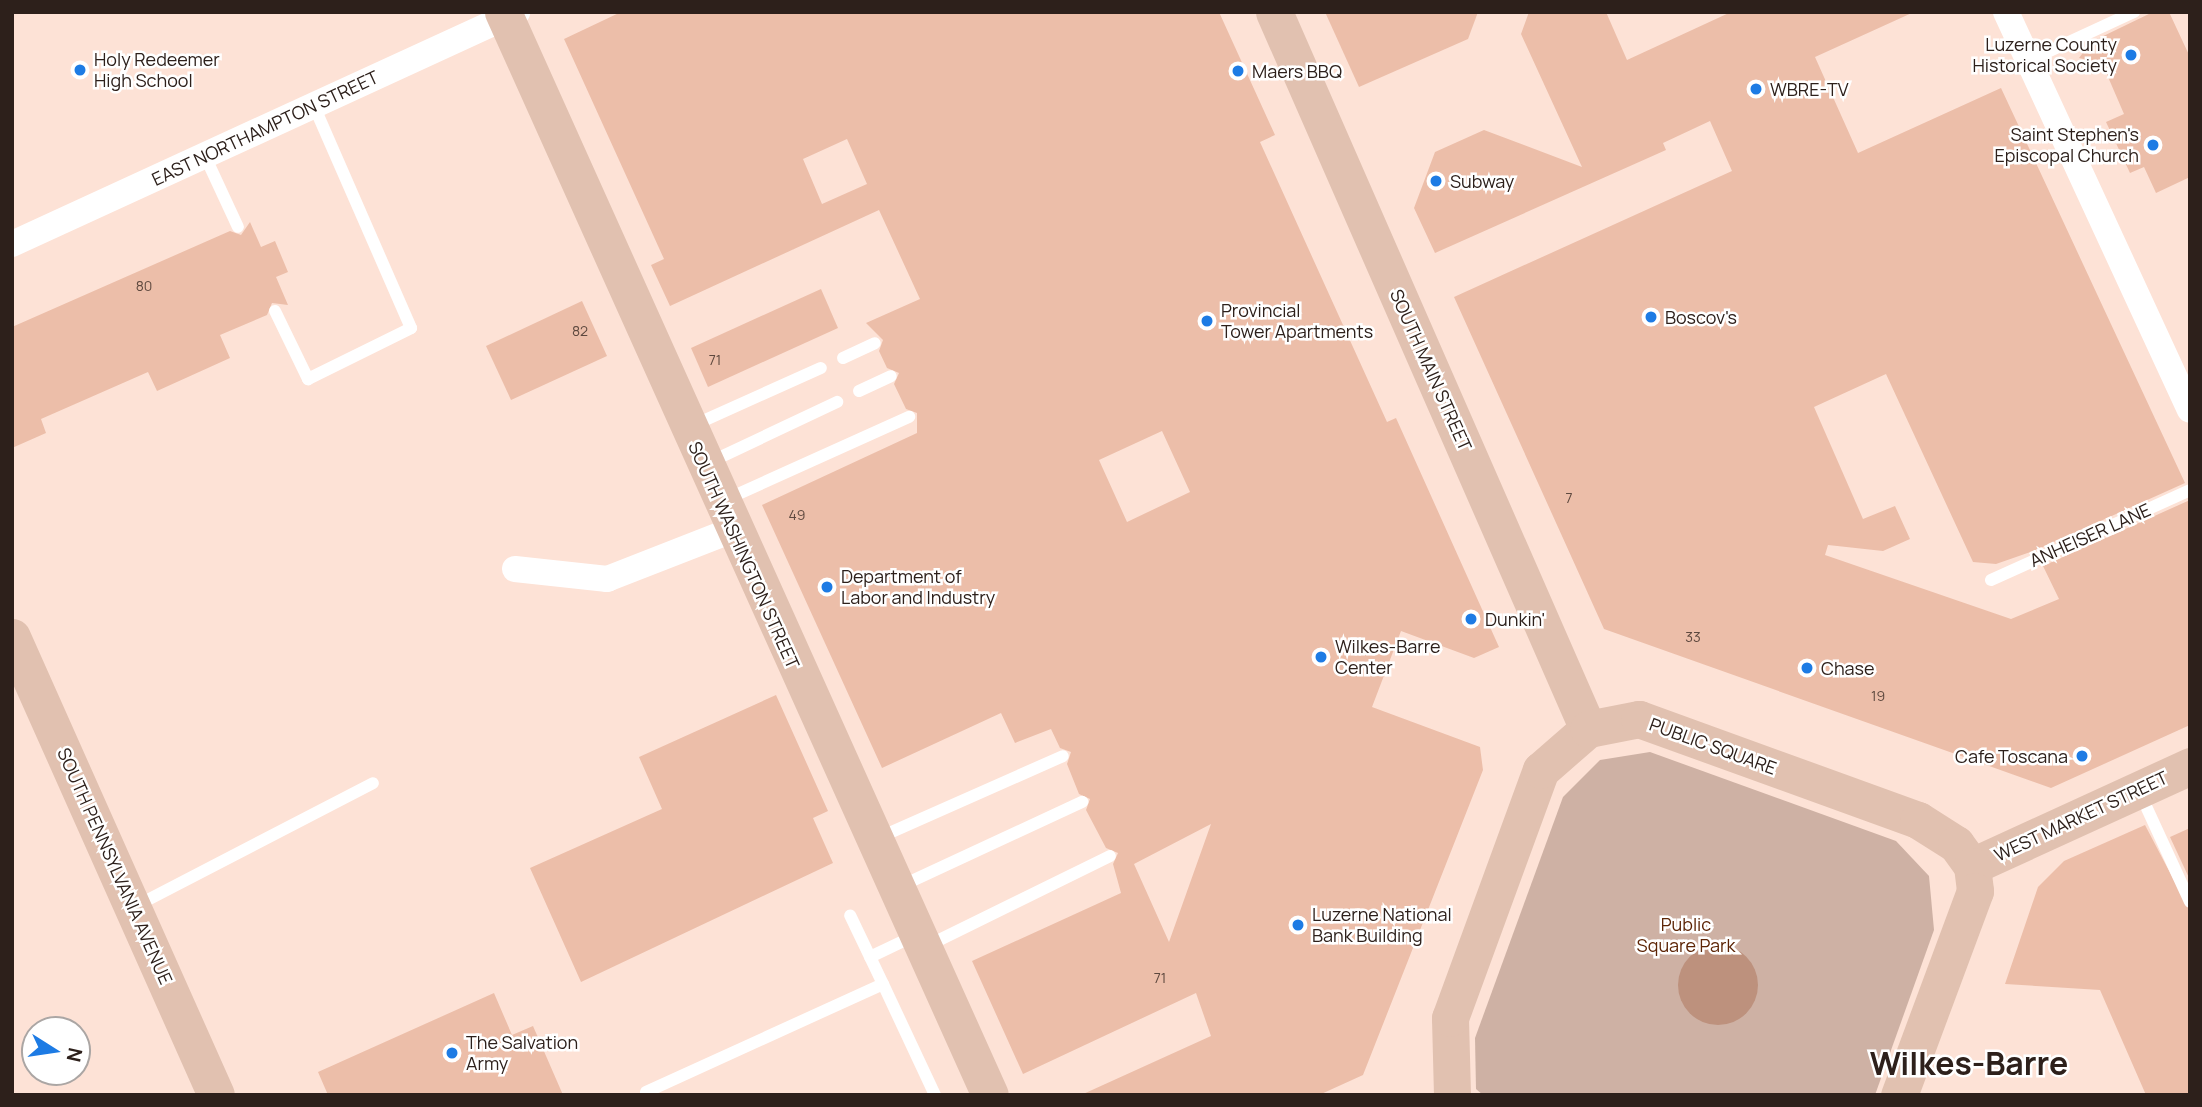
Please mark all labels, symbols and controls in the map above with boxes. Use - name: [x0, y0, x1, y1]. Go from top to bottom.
- place label: Luzerne County Historical Society: [1973, 34, 2117, 76]
- marker: Luzerne County Historical Society: [2123, 47, 2139, 63]
- place label: Holy Redeemer High School: [94, 49, 220, 92]
- place label: Maers BBQ: [1252, 60, 1342, 82]
- marker: Holy Redeemer High School: [72, 62, 88, 78]
- marker: Maers BBQ: [1230, 63, 1246, 79]
- street label: EAST NORTHAMPTON STREET: [148, 66, 382, 190]
- place label: WBRE-TV: [1770, 78, 1849, 100]
- marker: WBRE-TV: [1748, 81, 1764, 97]
- place label: Saint Stephen's Episcopal Church: [1994, 124, 2139, 166]
- marker: Saint Stephen's Episcopal Church: [2145, 137, 2161, 153]
- place label: Subway: [1450, 170, 1514, 192]
- marker: Subway: [1428, 173, 1444, 189]
- house number: 80: [136, 278, 152, 294]
- street label: SOUTH MAIN STREET: [1386, 286, 1476, 454]
- place label: Provincial Tower Apartments: [1221, 300, 1373, 342]
- place label: Boscov's: [1665, 306, 1737, 328]
- marker: Boscov's: [1643, 309, 1659, 325]
- marker: Provincial Tower Apartments: [1199, 313, 1215, 329]
- house number: 82: [572, 323, 588, 339]
- house number: 71: [709, 352, 721, 368]
- street label: SOUTH WASHINGTON STREET: [684, 438, 804, 672]
- house number: 7: [1565, 490, 1573, 506]
- street label: ANHEISER LANE: [2026, 499, 2154, 571]
- house number: 49: [789, 507, 805, 523]
- place label: Department of Labor and Industry: [841, 566, 995, 608]
- marker: Department of Labor and Industry: [819, 579, 835, 595]
- place label: Dunkin': [1485, 608, 1545, 630]
- marker: Dunkin': [1463, 611, 1479, 627]
- house number: 33: [1685, 629, 1701, 645]
- place label: Wilkes-Barre Center: [1335, 636, 1441, 678]
- marker: Wilkes-Barre Center: [1313, 649, 1329, 665]
- place label: Chase: [1821, 657, 1875, 679]
- marker: Chase: [1799, 660, 1815, 676]
- house number: 19: [1871, 688, 1885, 704]
- street label: PUBLIC SQUARE: [1647, 713, 1779, 779]
- street label: SOUTH PENNSYLVANIA AVENUE: [53, 744, 177, 988]
- place label: Cafe Toscana: [1955, 745, 2068, 767]
- marker: Cafe Toscana: [2074, 748, 2090, 764]
- street label: WEST MARKET STREET: [1990, 766, 2172, 866]
- place label: Luzerne National Bank Building: [1312, 904, 1452, 946]
- park label: Public Square Park: [1637, 914, 1735, 956]
- marker: Luzerne National Bank Building: [1290, 917, 1306, 933]
- house number: 71: [1154, 970, 1166, 986]
- north arrow: [21, 1016, 91, 1086]
- place label: The Salvation Army: [466, 1032, 578, 1074]
- district label: Wilkes-Barre: [1870, 1044, 2068, 1082]
- marker: The Salvation Army: [444, 1045, 460, 1061]
- text: N: [60, 1046, 89, 1064]

